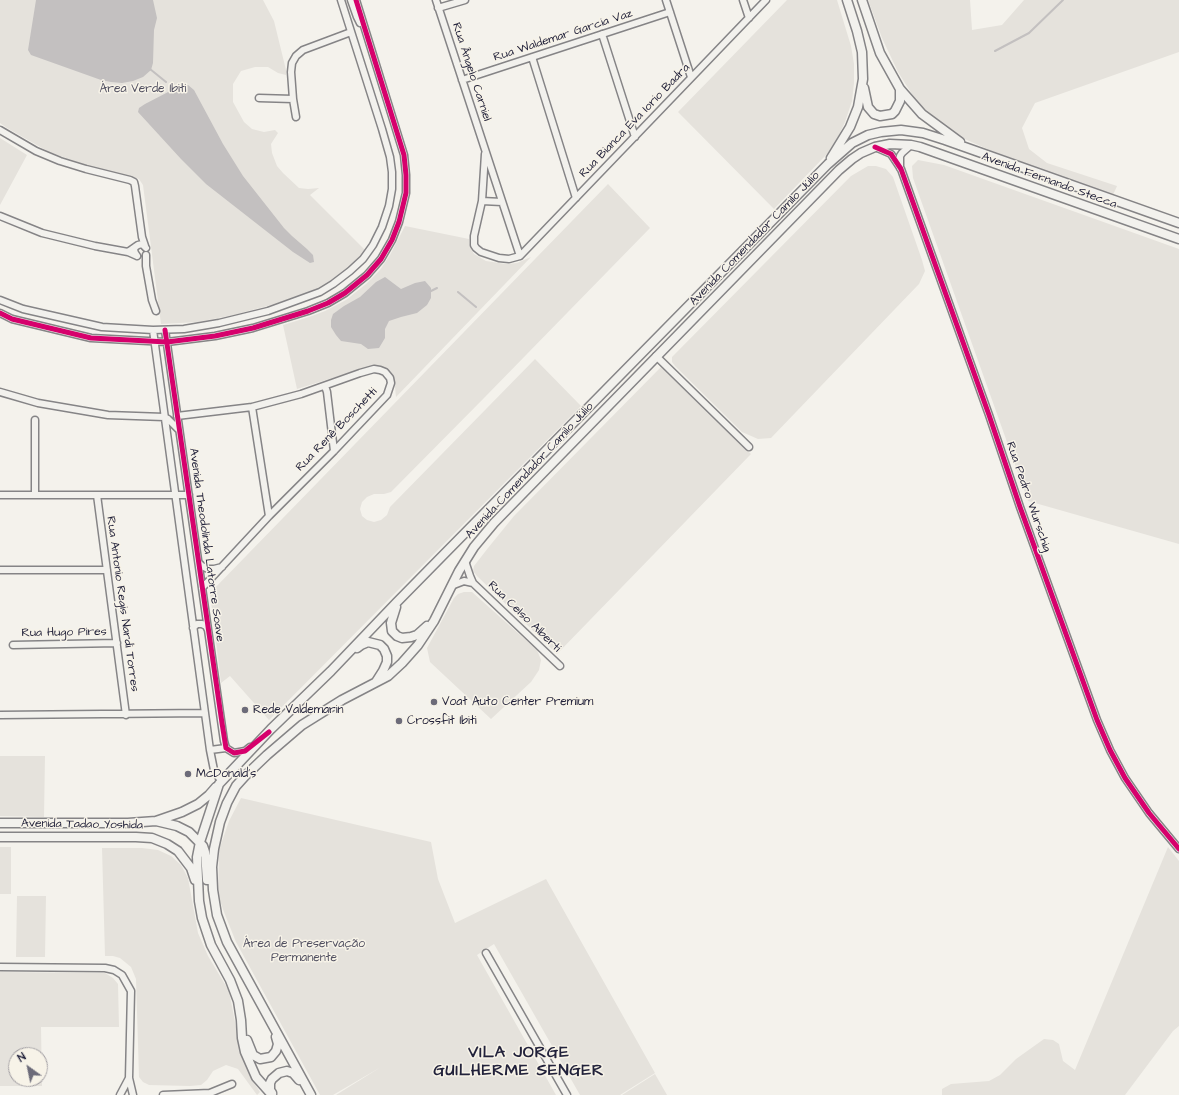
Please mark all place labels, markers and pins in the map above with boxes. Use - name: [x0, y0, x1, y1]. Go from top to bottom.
- place label: Voat Auto Center Premium: [442, 695, 593, 709]
- marker: Voat Auto Center Premium: [429, 697, 439, 707]
- place label: Rede Valdemarin: [253, 703, 344, 717]
- marker: Rede Valdemarin: [240, 705, 250, 715]
- place label: Crossfit Ibiti: [407, 714, 477, 728]
- marker: Crossfit Ibiti: [394, 716, 404, 726]
- place label: McDonald's: [196, 767, 256, 781]
- marker: McDonald's: [183, 769, 193, 779]

